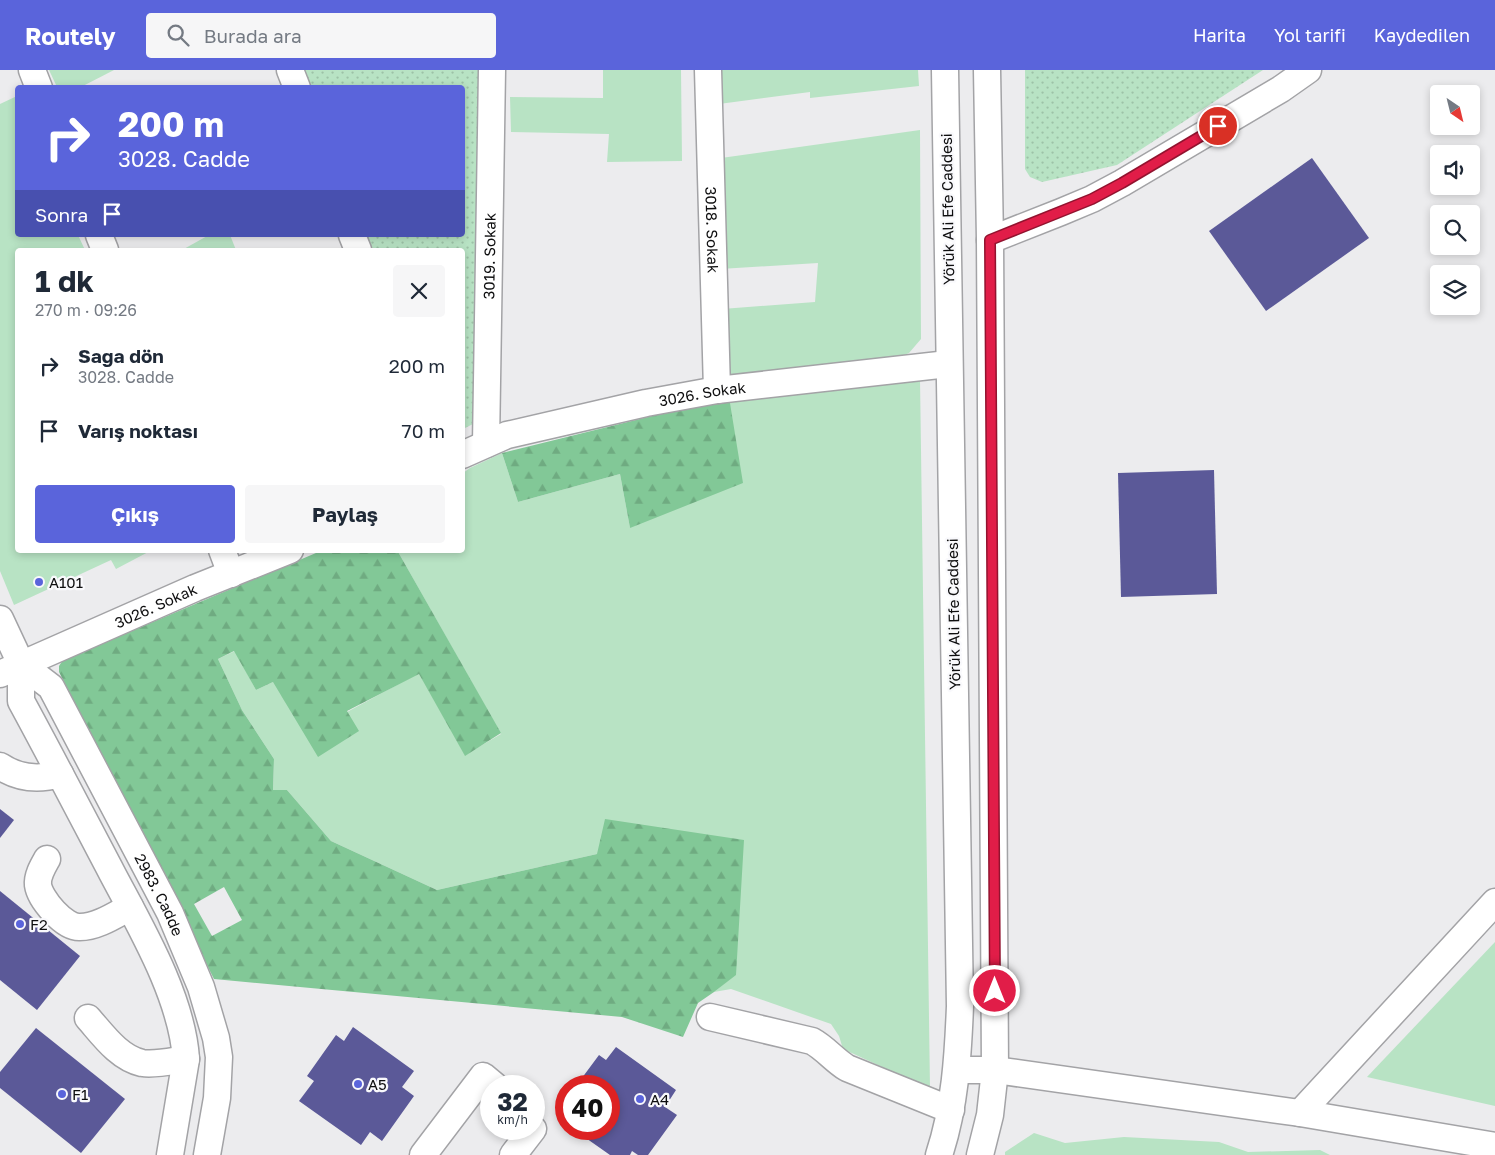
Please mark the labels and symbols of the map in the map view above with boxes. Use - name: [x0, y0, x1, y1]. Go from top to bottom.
- north arrow: [1430, 85, 1480, 135]
- pin: [1197, 105, 1239, 147]
- street label: Yörük Ali Efe Caddesi: [937, 133, 957, 285]
- street label: 3018. Sokak: [702, 186, 723, 274]
- street label: 3019. Sokak: [479, 212, 499, 299]
- street label: 3026. Sokak: [657, 378, 747, 409]
- street label: Yörük Ali Efe Caddesi: [943, 538, 963, 690]
- place label: A101: [49, 573, 83, 591]
- marker: A101: [33, 576, 45, 588]
- street label: 3026. Sokak: [112, 579, 200, 631]
- street label: 2983. Cadde: [131, 850, 188, 939]
- place label: F2: [30, 915, 48, 933]
- marker: F2: [14, 918, 26, 930]
- position arrow: [968, 964, 1020, 1016]
- place label: A5: [368, 1075, 387, 1093]
- speed limit sign: 40: [555, 1075, 620, 1140]
- marker: A5: [352, 1078, 364, 1090]
- place label: F1: [72, 1085, 88, 1103]
- marker: F1: [56, 1088, 68, 1100]
- place label: A4: [650, 1090, 669, 1108]
- marker: A4: [634, 1093, 646, 1105]

